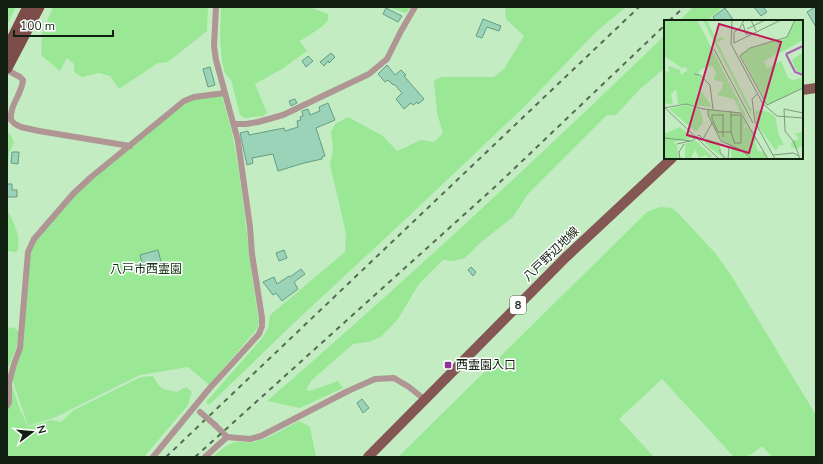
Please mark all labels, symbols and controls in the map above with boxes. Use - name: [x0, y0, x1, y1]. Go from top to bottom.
- scale bar: [14, 12, 113, 38]
- text: 100 m: [20, 18, 55, 34]
- inset map: [664, 20, 803, 159]
- street label: 八戸野辺地線: [520, 223, 582, 285]
- park label: 八戸市西霊園: [110, 261, 182, 277]
- road number: 8: [510, 296, 526, 314]
- place label: 西霊園入口: [456, 357, 516, 373]
- marker: 西霊園入口: [443, 360, 453, 370]
- north arrow: [12, 412, 52, 452]
- text: N: [33, 423, 49, 435]

